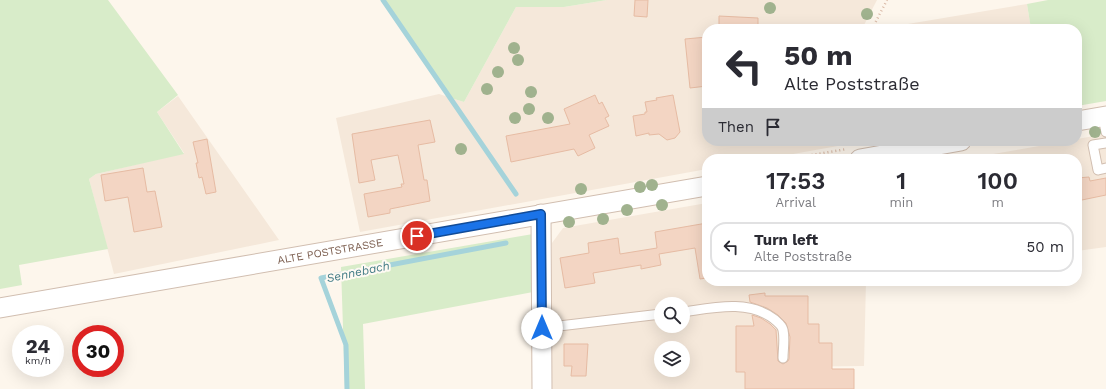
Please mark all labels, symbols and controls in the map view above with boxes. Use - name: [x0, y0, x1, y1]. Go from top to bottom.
- text: 50 m: [784, 39, 853, 72]
- icon: left: [718, 40, 770, 92]
- text: Alte Poststraße: [784, 73, 920, 94]
- icon: arrive: [762, 116, 784, 138]
- text: Then: [718, 118, 754, 136]
- text: 17:53: [766, 167, 825, 195]
- text: 1: [896, 167, 906, 195]
- text: 100: [977, 167, 1018, 195]
- text: Arrival: [775, 195, 816, 210]
- text: min: [889, 195, 913, 210]
- text: m: [991, 195, 1004, 210]
- pin: [400, 219, 434, 253]
- icon: arrive: [406, 225, 428, 247]
- text: Turn left: [754, 231, 818, 249]
- street label: ALTE POSTSTRASSE: [276, 236, 384, 267]
- icon: left: [720, 236, 742, 258]
- text: 50 m: [1027, 238, 1064, 256]
- text: Alte Poststraße: [754, 249, 852, 264]
- water label: Sennebach: [325, 258, 391, 286]
- map controls: [654, 297, 690, 377]
- button: search: [654, 297, 690, 333]
- position arrow: [521, 307, 563, 349]
- speed limit sign: 30: [72, 325, 124, 377]
- text: 24: [26, 334, 50, 358]
- button: layers: [654, 341, 690, 377]
- text: km/h: [25, 355, 51, 366]

